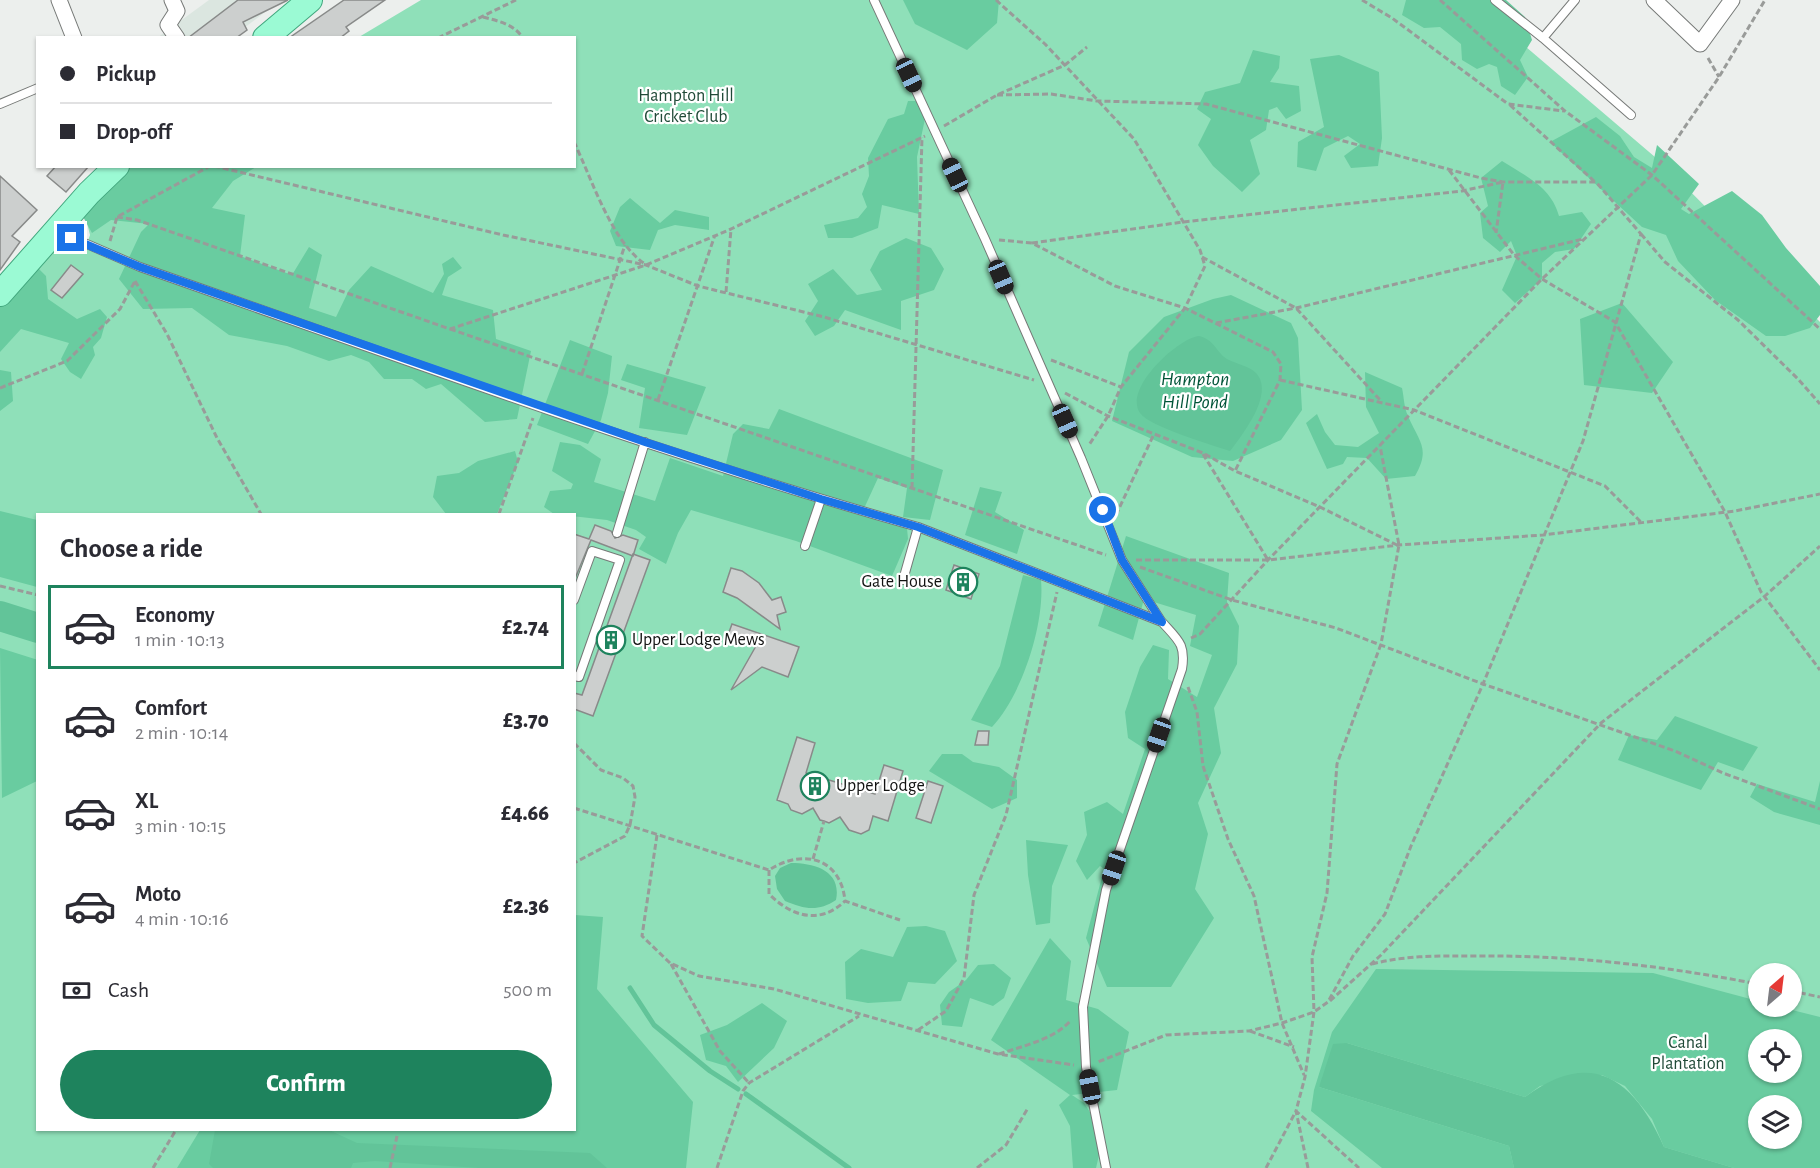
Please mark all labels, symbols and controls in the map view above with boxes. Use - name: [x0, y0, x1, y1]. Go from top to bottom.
- car: [893, 55, 925, 95]
- text: Pickup: [96, 63, 156, 85]
- park label: Hampton Hill Cricket Club: [638, 87, 734, 126]
- text: Drop-off: [96, 121, 172, 143]
- car: [939, 155, 971, 195]
- route end: [57, 224, 84, 251]
- car: [986, 257, 1016, 297]
- water label: Hampton Hill Pond: [1161, 369, 1229, 412]
- car: [1049, 401, 1081, 441]
- route start: [1089, 496, 1116, 523]
- text: Choose a ride: [60, 535, 203, 562]
- building icon: Gate House: [947, 566, 979, 598]
- place label: Gate House: [861, 573, 942, 591]
- icon: car: [63, 600, 117, 654]
- text: Economy: [135, 604, 215, 626]
- text: £2.74: [502, 616, 549, 638]
- building icon: Upper Lodge Mews: [595, 624, 627, 656]
- text: 1 min · 10:13: [135, 630, 225, 650]
- place label: Upper Lodge Mews: [632, 631, 765, 649]
- icon: car: [63, 693, 117, 747]
- text: Comfort: [135, 697, 207, 719]
- text: £3.70: [503, 709, 549, 731]
- car: [1145, 715, 1173, 755]
- text: 2 min · 10:14: [135, 723, 228, 743]
- building icon: Upper Lodge: [799, 770, 831, 802]
- place label: Upper Lodge: [836, 777, 925, 795]
- icon: car: [63, 786, 117, 840]
- text: XL: [135, 790, 158, 812]
- text: £4.66: [501, 802, 549, 824]
- text: 3 min · 10:15: [135, 816, 226, 836]
- car: [1100, 848, 1128, 888]
- icon: car: [63, 879, 117, 933]
- text: Moto: [135, 883, 181, 905]
- text: £2.36: [503, 895, 549, 917]
- text: 4 min · 10:16: [135, 909, 229, 929]
- north arrow: [1748, 963, 1802, 1017]
- map controls: [1748, 963, 1802, 1149]
- icon: cash: [60, 974, 93, 1007]
- text: Cash: [108, 979, 149, 1001]
- text: 500 m: [503, 980, 552, 1000]
- button: locate: [1748, 1029, 1802, 1083]
- park label: Canal Plantation: [1651, 1034, 1725, 1073]
- button: Confirm: [60, 1050, 552, 1119]
- car: [1078, 1068, 1102, 1106]
- button: layers: [1748, 1095, 1802, 1149]

